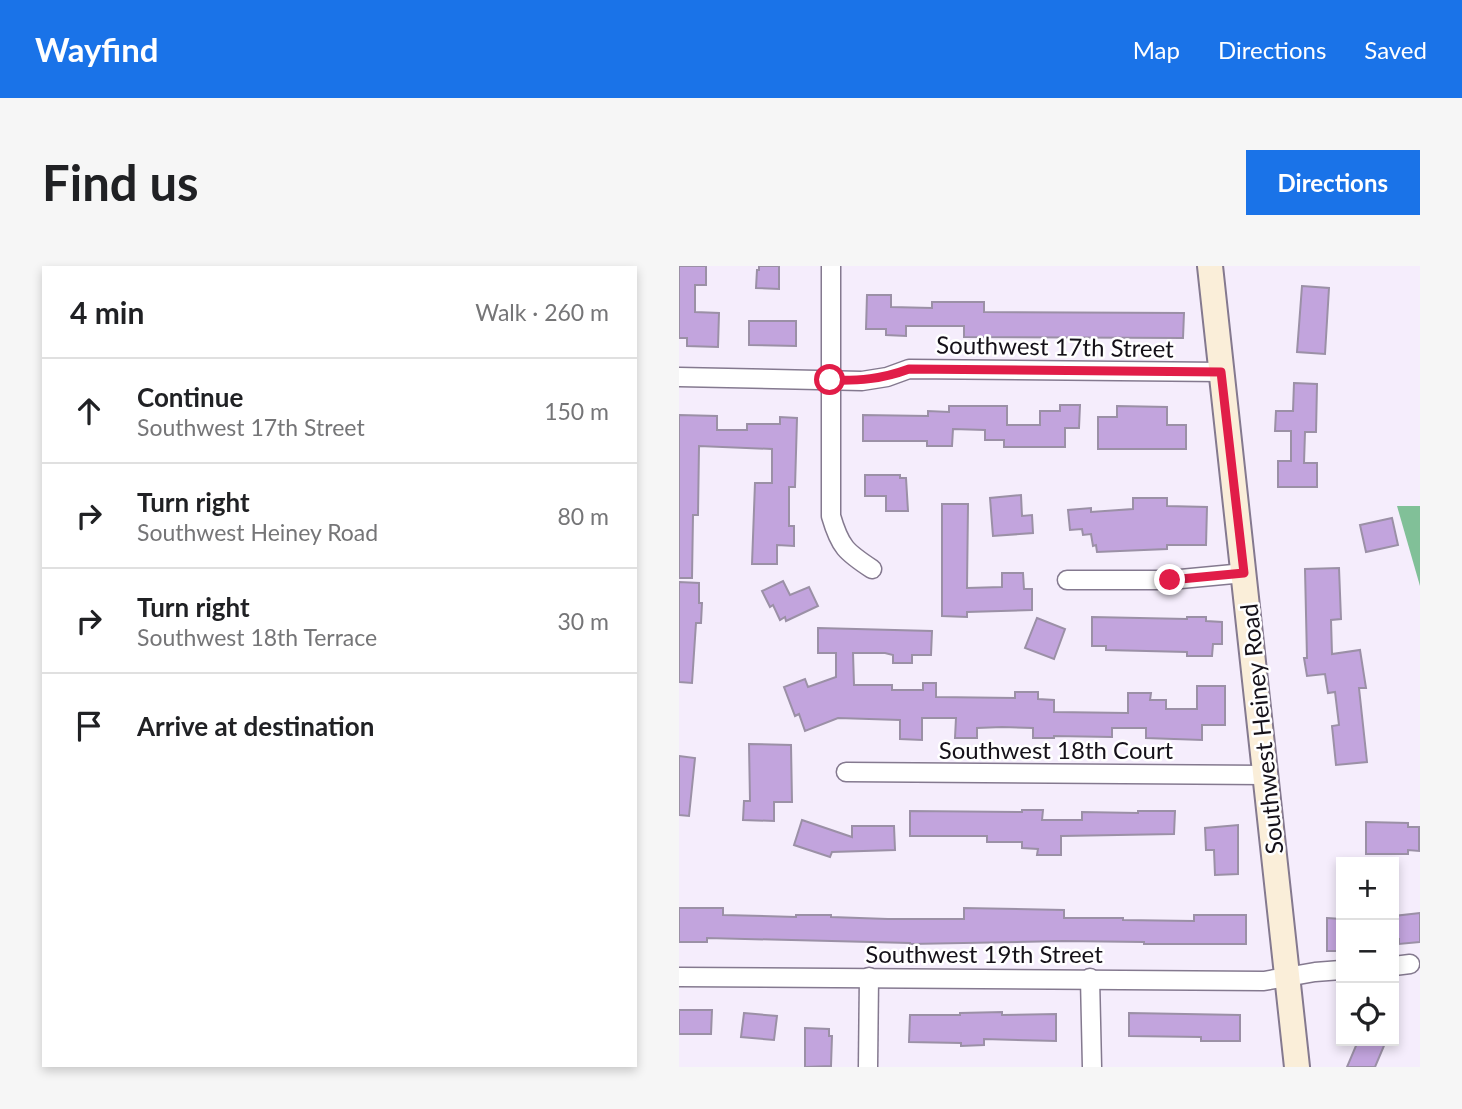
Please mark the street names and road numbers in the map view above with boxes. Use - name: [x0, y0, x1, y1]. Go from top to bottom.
- street label: Southwest 17th Street: [936, 329, 1174, 363]
- street label: Southwest Heiney Road: [1233, 602, 1289, 856]
- street label: Southwest 18th Court: [939, 735, 1174, 764]
- street label: Southwest 19th Street: [865, 939, 1103, 968]

